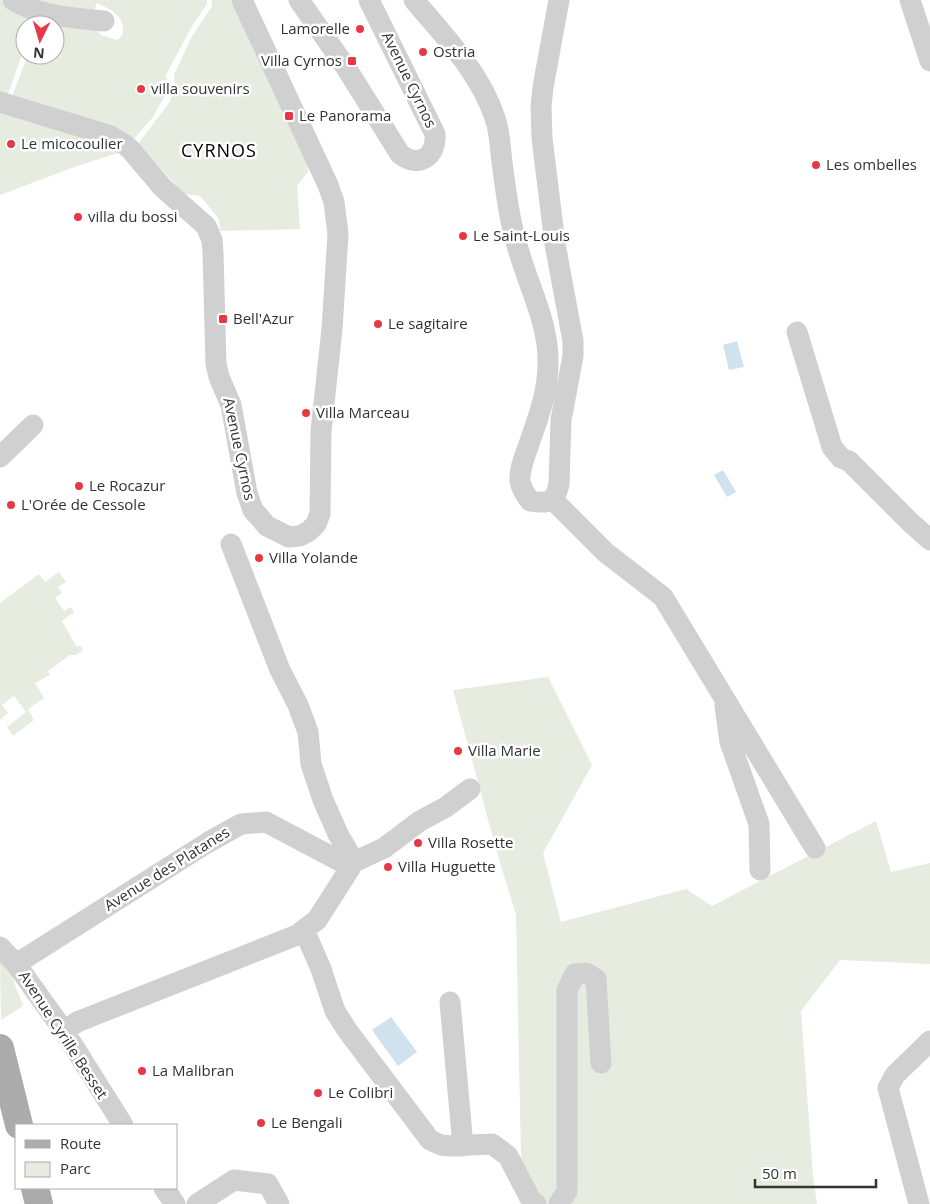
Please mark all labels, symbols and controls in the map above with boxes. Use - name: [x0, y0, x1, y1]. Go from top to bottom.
- north arrow: [15, 15, 65, 65]
- place label: Lamorelle: [280, 18, 350, 38]
- marker: Lamorelle: [354, 23, 366, 35]
- street label: Avenue Cyrnos: [378, 28, 442, 131]
- place label: Ostria: [433, 41, 475, 61]
- text: N: [32, 43, 45, 63]
- marker: Ostria: [417, 46, 429, 58]
- place label: Villa Cyrnos: [261, 50, 342, 70]
- marker: Villa Cyrnos: [346, 55, 358, 67]
- place label: villa souvenirs: [151, 78, 250, 98]
- marker: villa souvenirs: [135, 83, 147, 95]
- place label: Le Panorama: [299, 105, 391, 125]
- marker: Le Panorama: [283, 110, 295, 122]
- place label: Le micocoulier: [21, 133, 123, 153]
- marker: Le micocoulier: [5, 138, 17, 150]
- district label: CYRNOS: [181, 138, 257, 162]
- place label: Les ombelles: [826, 154, 917, 174]
- marker: Les ombelles: [810, 159, 822, 171]
- place label: villa du bossi: [88, 206, 178, 226]
- marker: villa du bossi: [72, 211, 84, 223]
- place label: Le Saint-Louis: [473, 225, 570, 245]
- marker: Le Saint-Louis: [457, 230, 469, 242]
- place label: Bell'Azur: [233, 308, 294, 328]
- marker: Bell'Azur: [217, 313, 229, 325]
- place label: Le sagitaire: [388, 313, 468, 333]
- marker: Le sagitaire: [372, 318, 384, 330]
- street label: Avenue Cyrnos: [219, 396, 261, 502]
- place label: Villa Marceau: [316, 402, 410, 422]
- marker: Villa Marceau: [300, 407, 312, 419]
- place label: Le Rocazur: [89, 475, 165, 495]
- marker: Le Rocazur: [73, 480, 85, 492]
- place label: L'Orée de Cessole: [21, 494, 146, 514]
- marker: L'Orée de Cessole: [5, 499, 17, 511]
- place label: Villa Yolande: [269, 547, 358, 567]
- marker: Villa Yolande: [253, 552, 265, 564]
- place label: Villa Marie: [468, 740, 541, 760]
- marker: Villa Marie: [452, 745, 464, 757]
- street label: Avenue des Platanes: [100, 821, 233, 915]
- place label: Villa Rosette: [428, 832, 514, 852]
- marker: Villa Rosette: [412, 837, 424, 849]
- place label: Villa Huguette: [398, 856, 496, 876]
- marker: Villa Huguette: [382, 861, 394, 873]
- street label: Avenue Cyrille Besset: [15, 966, 113, 1102]
- place label: La Malibran: [152, 1060, 234, 1080]
- marker: La Malibran: [136, 1065, 148, 1077]
- place label: Le Colibri: [328, 1082, 393, 1102]
- marker: Le Colibri: [312, 1087, 324, 1099]
- place label: Le Bengali: [271, 1112, 343, 1132]
- marker: Le Bengali: [255, 1117, 267, 1129]
- legend: [15, 1124, 178, 1189]
- text: Route: [60, 1133, 101, 1153]
- scale bar: [755, 1156, 876, 1188]
- text: Parc: [60, 1158, 91, 1178]
- text: 50 m: [762, 1163, 797, 1183]

